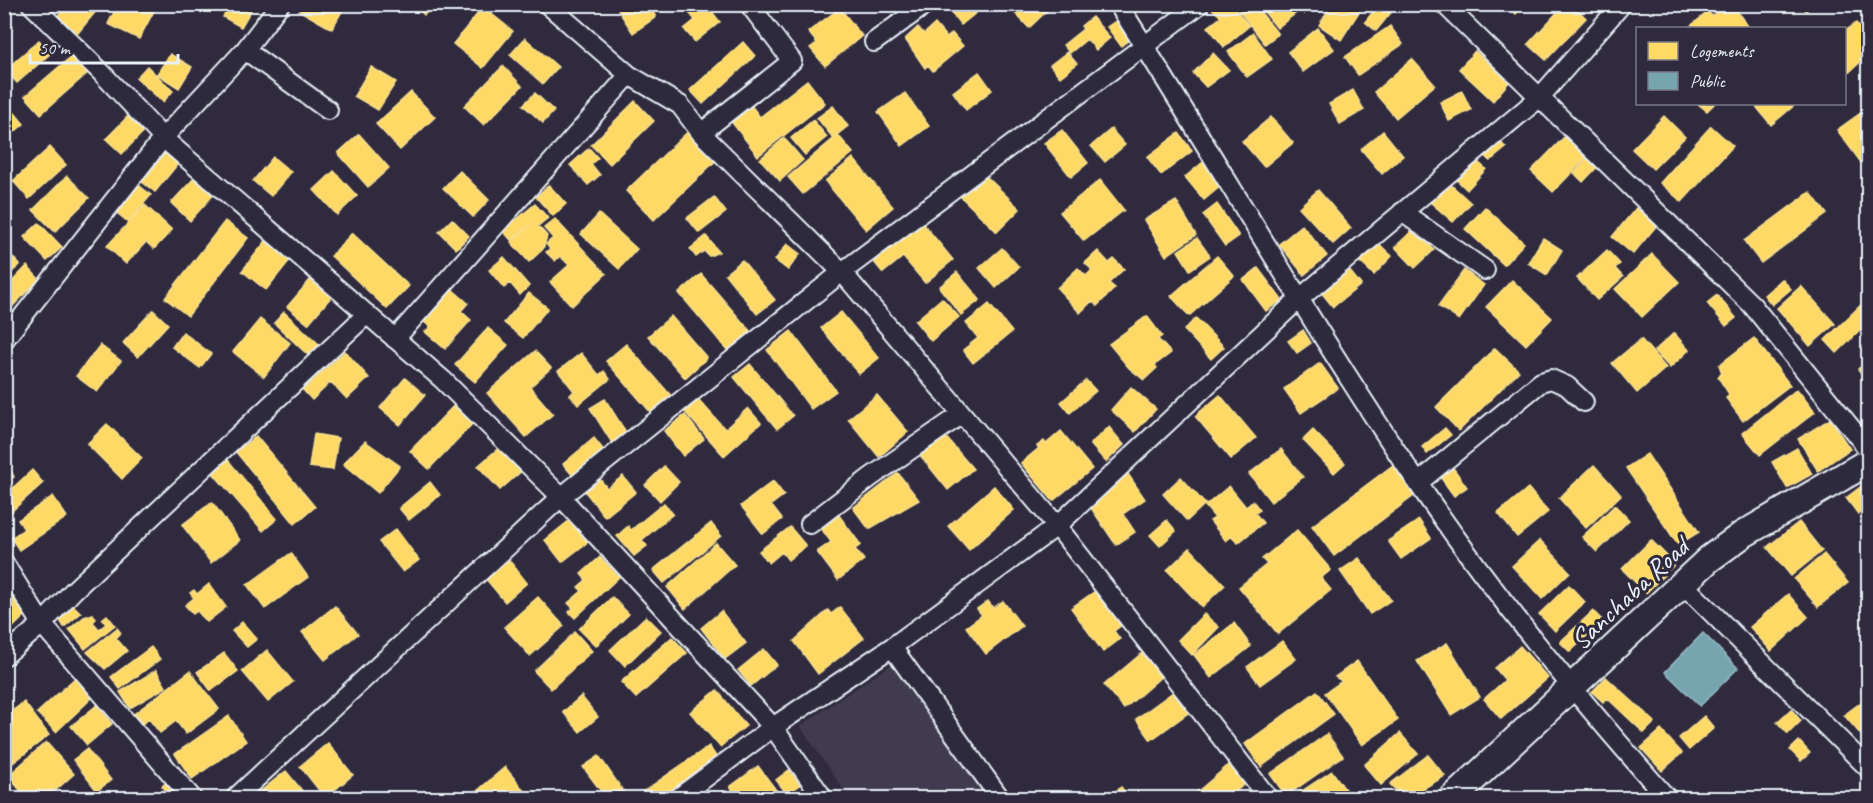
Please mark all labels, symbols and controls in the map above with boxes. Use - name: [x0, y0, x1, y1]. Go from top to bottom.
- scale bar: [30, 27, 178, 65]
- legend: [1636, 27, 1846, 105]
- text: 50 m: [39, 37, 72, 59]
- text: Logements: [1690, 40, 1755, 62]
- text: Public: [1690, 70, 1727, 92]
- street label: Sanchaba Road: [1563, 527, 1699, 657]

